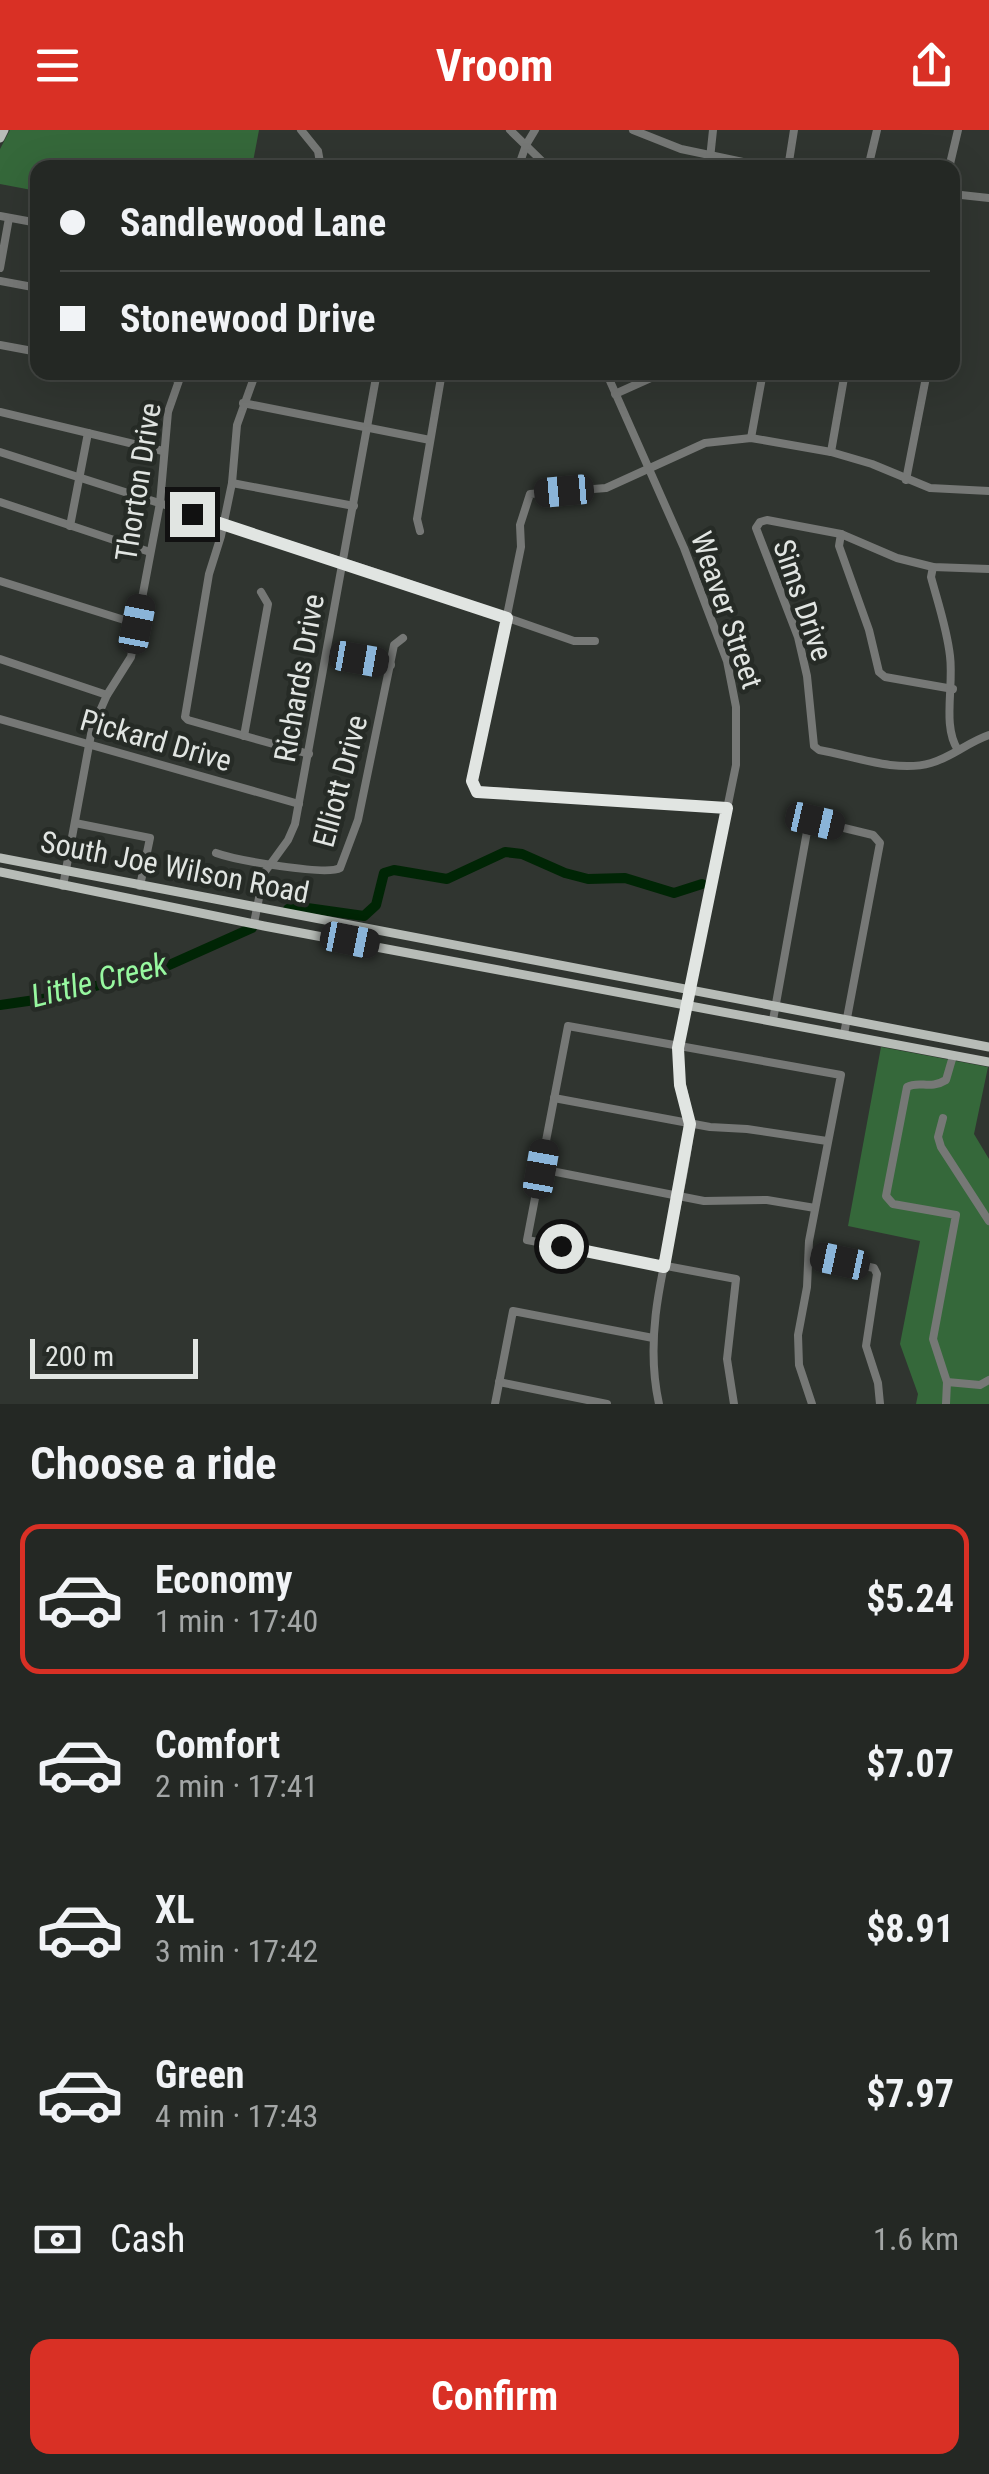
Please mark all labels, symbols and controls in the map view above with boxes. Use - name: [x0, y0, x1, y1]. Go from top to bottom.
- icon: menu: [30, 38, 85, 93]
- icon: share: [904, 38, 959, 93]
- text: Vroom: [436, 39, 553, 92]
- text: Sandlewood Lane: [120, 201, 386, 245]
- text: Stonewood Drive: [120, 297, 376, 341]
- street label: Thorton Drive: [108, 400, 168, 564]
- car: [533, 473, 595, 509]
- route end: [170, 492, 215, 537]
- street label: Weaver Street: [684, 527, 770, 693]
- street label: Sims Drive: [766, 535, 840, 665]
- street label: Richards Drive: [267, 591, 331, 765]
- car: [117, 592, 157, 656]
- car: [327, 639, 391, 679]
- street label: Pickard Drive: [76, 702, 236, 778]
- street label: Elliott Drive: [306, 711, 374, 851]
- car: [782, 800, 848, 842]
- street label: South Joe Wilson Road: [38, 824, 312, 910]
- car: [318, 920, 382, 960]
- water label: Little Creek: [27, 944, 172, 1015]
- car: [521, 1137, 561, 1201]
- route start: [539, 1224, 584, 1269]
- car: [808, 1240, 872, 1282]
- scale bar: [30, 1334, 198, 1378]
- text: 200 m: [45, 1340, 114, 1373]
- text: Choose a ride: [30, 1437, 277, 1490]
- icon: car: [35, 1554, 125, 1644]
- text: Economy: [155, 1558, 292, 1602]
- text: $5.24: [866, 1577, 954, 1621]
- text: 1 min · 17:40: [155, 1602, 318, 1640]
- icon: car: [35, 1719, 125, 1809]
- text: Comfort: [155, 1723, 280, 1767]
- text: $7.07: [866, 1742, 954, 1786]
- text: 2 min · 17:41: [155, 1767, 318, 1805]
- icon: car: [35, 1884, 125, 1974]
- text: XL: [155, 1888, 194, 1932]
- text: $8.91: [866, 1907, 954, 1951]
- text: 3 min · 17:42: [155, 1932, 318, 1970]
- icon: car: [35, 2049, 125, 2139]
- text: Green: [155, 2053, 245, 2097]
- text: $7.97: [866, 2072, 954, 2116]
- text: 4 min · 17:43: [155, 2097, 318, 2135]
- icon: cash: [30, 2212, 85, 2267]
- text: Cash: [110, 2217, 185, 2261]
- text: 1.6 km: [873, 2220, 959, 2258]
- button: Confirm: [30, 2339, 959, 2454]

